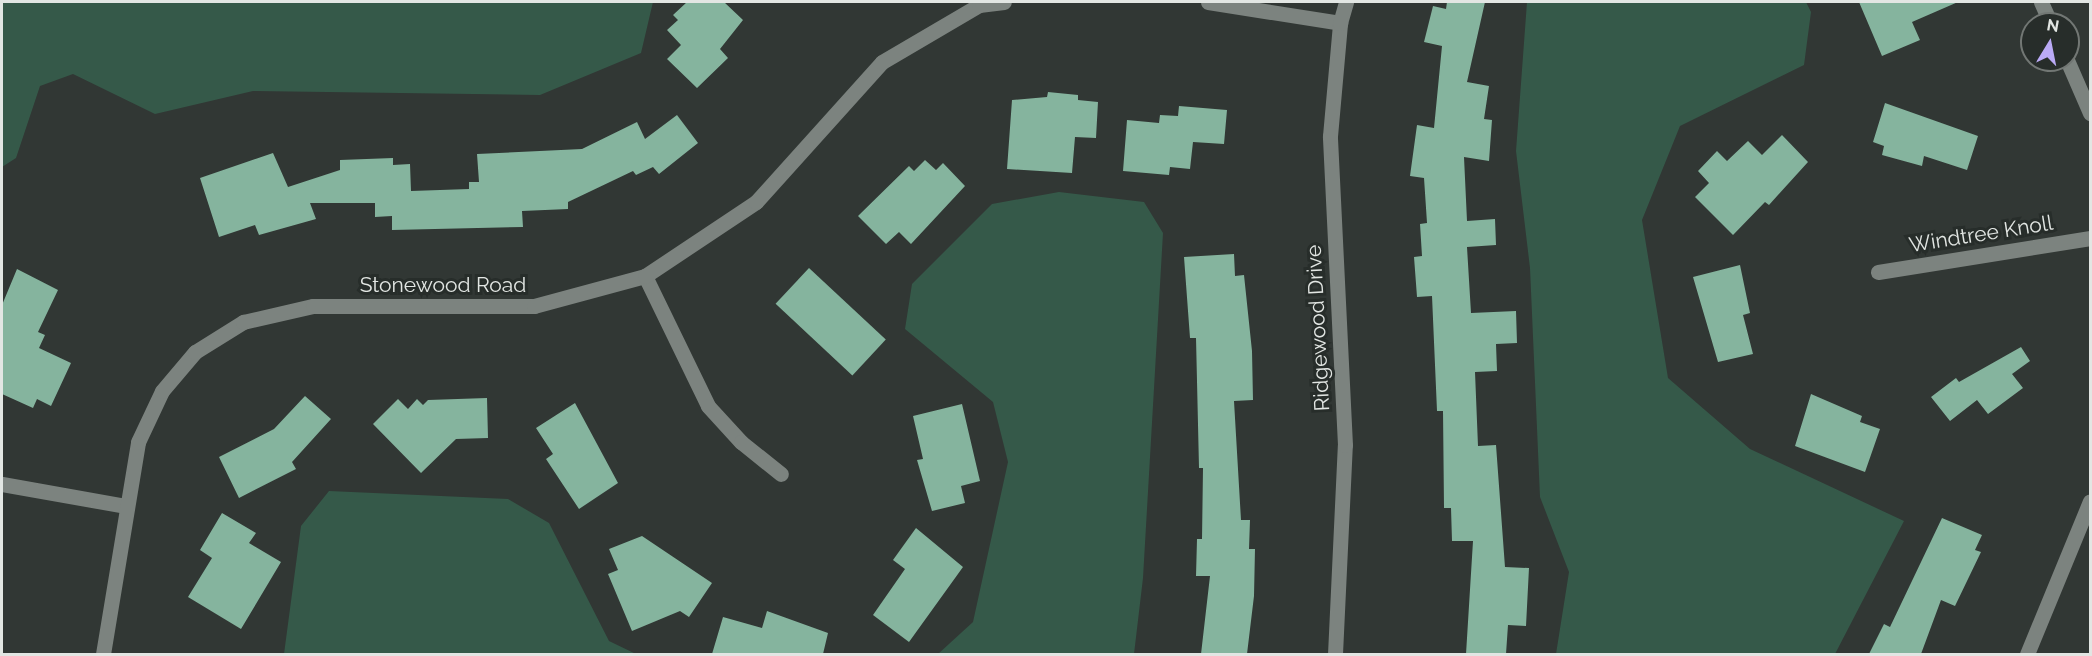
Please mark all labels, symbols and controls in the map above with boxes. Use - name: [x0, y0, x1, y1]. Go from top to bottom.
- north arrow: [2020, 12, 2080, 72]
- text: N: [2045, 15, 2061, 36]
- street label: Windtree Knoll: [1907, 210, 2055, 258]
- street label: Ridgewood Drive: [1301, 244, 1335, 412]
- street label: Stonewood Road: [360, 272, 526, 298]

